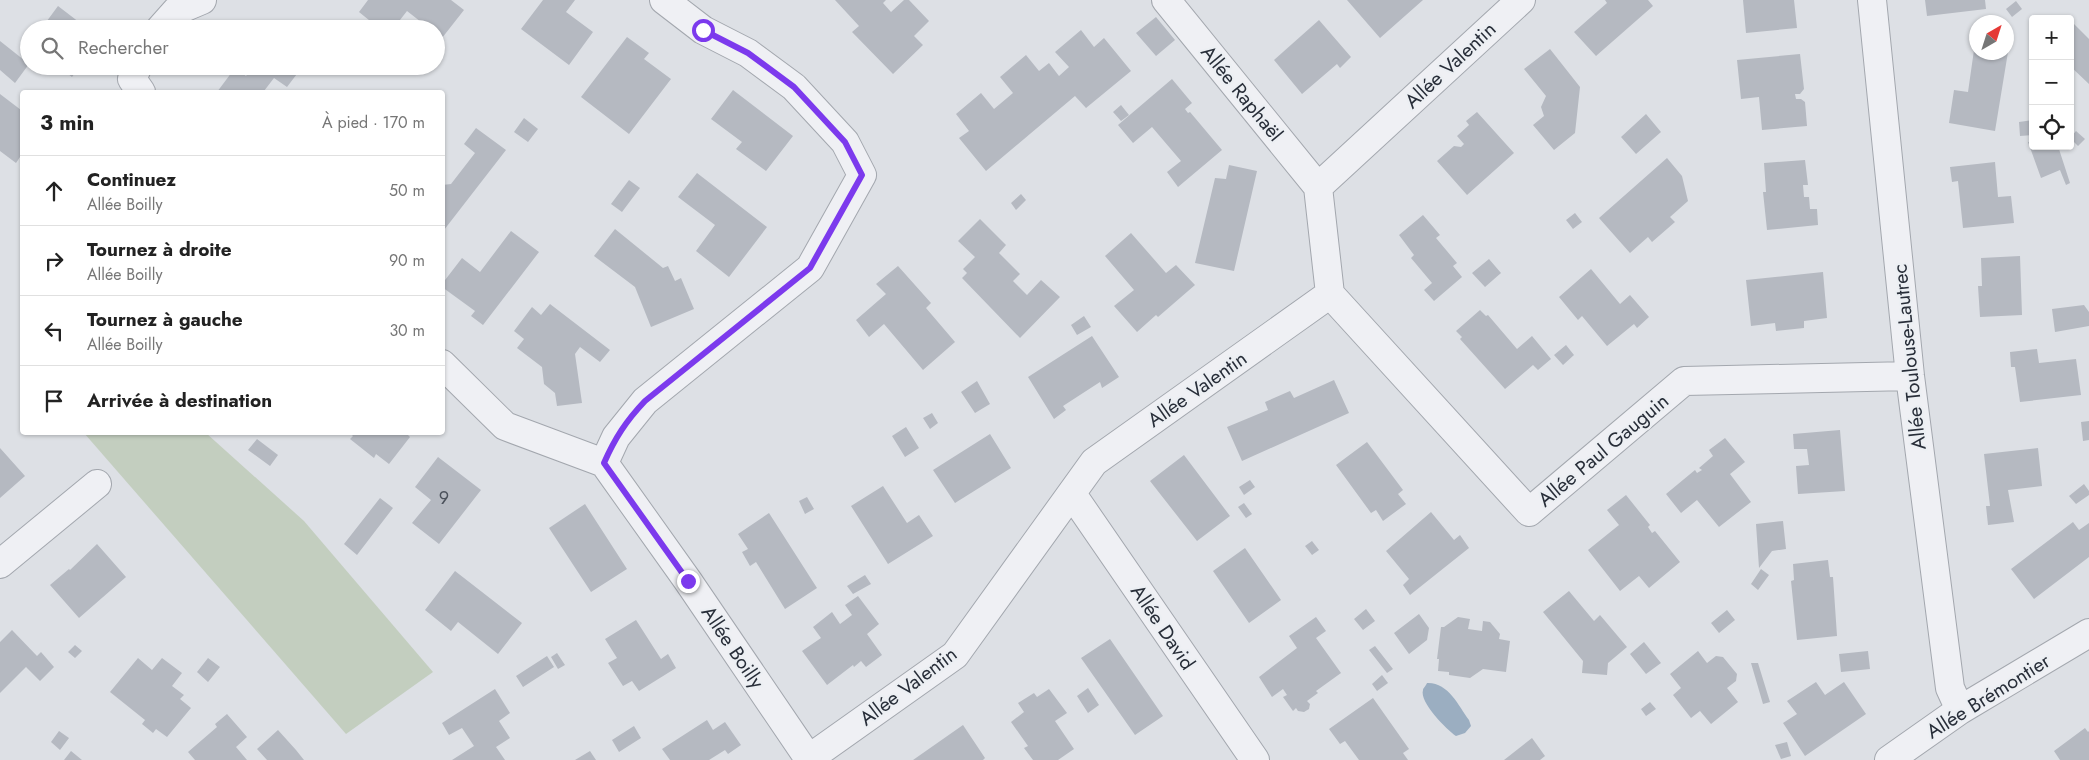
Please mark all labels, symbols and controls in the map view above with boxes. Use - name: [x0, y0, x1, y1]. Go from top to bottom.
- street label: Allée Valentin: [1398, 15, 1503, 115]
- north arrow: [1969, 15, 2014, 60]
- map controls: [2029, 15, 2074, 150]
- button: +: [2029, 15, 2074, 60]
- route start: [692, 19, 715, 42]
- search box: [20, 20, 445, 75]
- icon: search: [38, 34, 66, 62]
- text: Rechercher: [78, 34, 169, 61]
- street label: Allée Raphaël: [1194, 39, 1289, 148]
- button: −: [2029, 60, 2074, 105]
- button: locate: [2029, 105, 2074, 150]
- text: 3 min: [40, 108, 94, 138]
- text: À pied · 170 m: [322, 111, 425, 134]
- text: Continuez: [87, 166, 176, 193]
- icon: ahead: [40, 177, 68, 205]
- text: 50 m: [389, 179, 425, 202]
- text: Allée Boilly: [87, 193, 162, 216]
- text: Tournez à droite: [87, 236, 232, 263]
- icon: right: [40, 247, 68, 275]
- text: 90 m: [389, 249, 425, 272]
- text: Allée Boilly: [87, 263, 162, 286]
- street label: Allée Toulouse-Lautrec: [1885, 263, 1934, 451]
- text: Tournez à gauche: [87, 306, 243, 333]
- icon: left: [40, 317, 68, 345]
- text: 30 m: [389, 319, 425, 342]
- text: Allée Boilly: [87, 333, 162, 356]
- street label: Allée Valentin: [1142, 344, 1253, 434]
- icon: arrive: [40, 387, 68, 415]
- text: Arrivée à destination: [87, 387, 272, 414]
- street label: Allée Paul Gauguin: [1531, 387, 1675, 514]
- house number: 9: [439, 485, 449, 511]
- route end: [677, 570, 700, 593]
- street label: Allée David: [1123, 579, 1202, 676]
- street label: Allée Boilly: [694, 600, 771, 695]
- street label: Allée Valentin: [853, 640, 963, 733]
- street label: Allée Brémontier: [1921, 647, 2056, 746]

